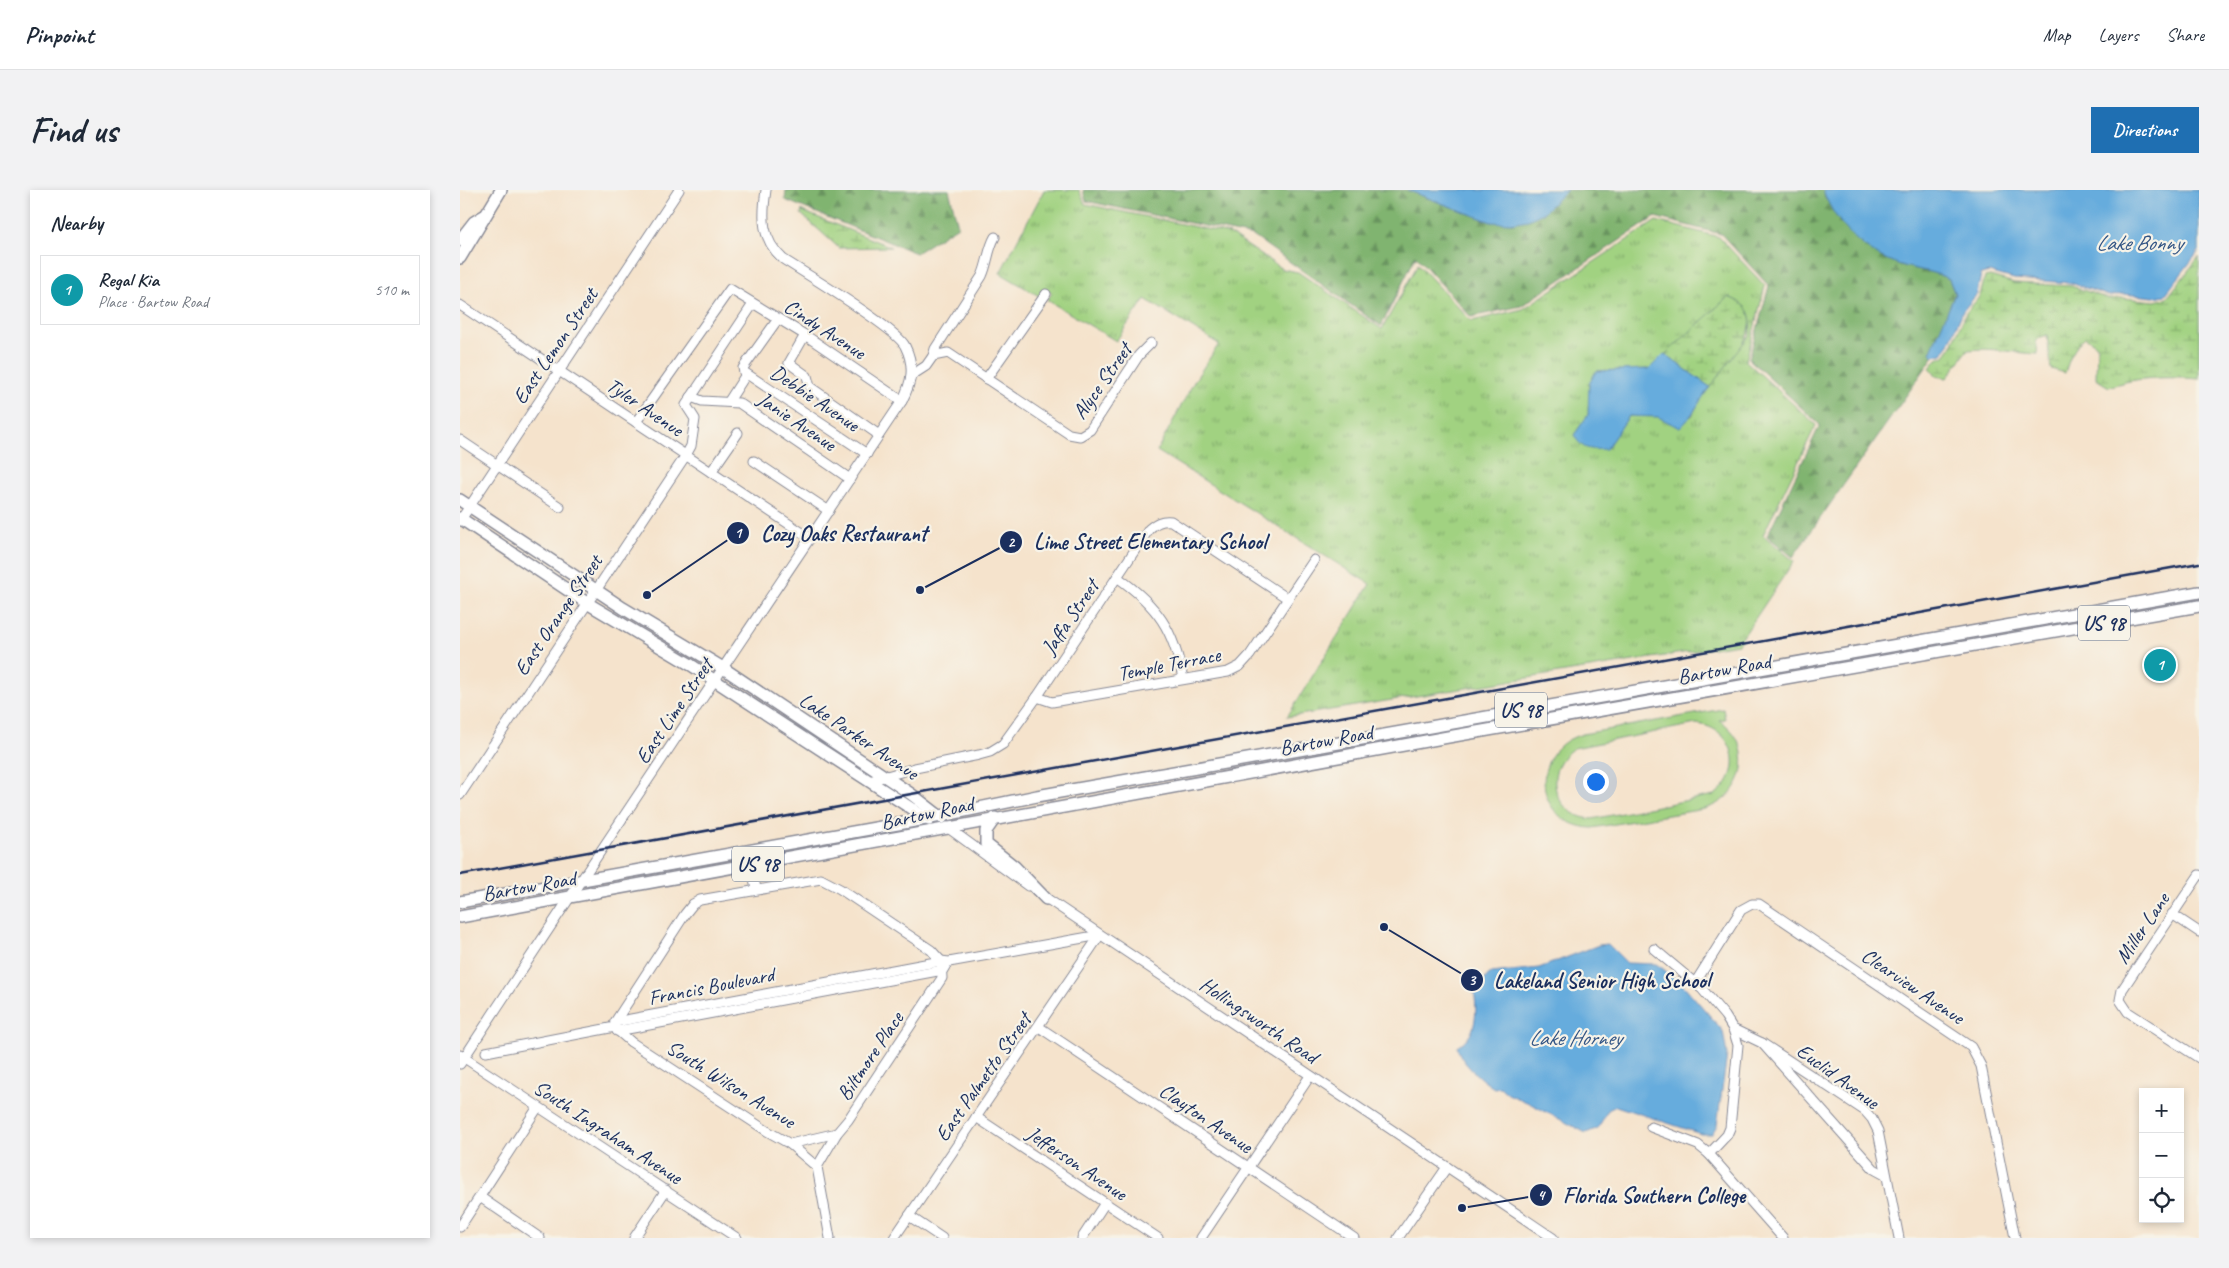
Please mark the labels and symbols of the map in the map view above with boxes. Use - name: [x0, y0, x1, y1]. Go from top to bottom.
- water label: Lake Bonny: [2096, 229, 2185, 257]
- street label: East Lemon Street: [507, 281, 604, 409]
- street label: Cindy Avenue: [779, 293, 872, 366]
- street label: Alyce Street: [1066, 336, 1139, 424]
- street label: Debbie Avenue: [766, 359, 865, 438]
- street label: Tyler Avenue: [602, 372, 690, 443]
- street label: Janie Avenue: [752, 385, 842, 457]
- callout: Cozy Oaks Restaurant: [725, 515, 937, 552]
- text: Cozy Oaks Restaurant: [761, 520, 931, 548]
- callout: Lime Street Elementary School: [999, 523, 1277, 560]
- text: 1: [735, 524, 744, 543]
- text: Lime Street Elementary School: [1034, 528, 1270, 556]
- text: 2: [1008, 533, 1016, 552]
- street label: East Orange Street: [508, 548, 609, 680]
- street label: Jaffa Street: [1035, 572, 1106, 660]
- road number: US 98: [2078, 606, 2130, 640]
- street label: Temple Terrace: [1116, 641, 1224, 687]
- pin: 1: [2144, 646, 2176, 684]
- street label: Bartow Road: [1676, 647, 1776, 690]
- street label: East Lime Street: [629, 651, 720, 769]
- street label: Lake Parker Avenue: [794, 687, 925, 787]
- road number: US 98: [1495, 692, 1547, 728]
- street label: Bartow Road: [1278, 718, 1378, 761]
- your location: [1583, 769, 1609, 795]
- street label: Bartow Road: [878, 790, 979, 835]
- road number: US 98: [732, 846, 784, 882]
- street label: Bartow Road: [481, 864, 581, 907]
- street label: Miller Lane: [2109, 886, 2176, 968]
- street label: Clearview Avenue: [1857, 942, 1971, 1031]
- street label: Francis Boulevard: [646, 960, 780, 1011]
- callout: Lakeland Senior High School: [1460, 962, 1719, 999]
- text: Lakeland Senior High School: [1494, 967, 1714, 995]
- street label: Hollingsworth Road: [1195, 971, 1326, 1071]
- text: 3: [1469, 971, 1477, 990]
- street label: East Palmetto Street: [929, 1005, 1039, 1146]
- street label: Biltmore Place: [831, 1006, 910, 1105]
- water label: Lake Horney: [1529, 1024, 1625, 1052]
- street label: South Wilson Avenue: [662, 1034, 802, 1135]
- street label: Euclid Avenue: [1792, 1037, 1885, 1115]
- street label: South Ingraham Avenue: [529, 1074, 688, 1190]
- street label: Clayton Avenue: [1154, 1077, 1259, 1159]
- street label: Jefferson Avenue: [1021, 1119, 1133, 1207]
- callout: Florida Southern College: [1528, 1176, 1755, 1213]
- text: Florida Southern College: [1563, 1182, 1747, 1210]
- text: 4: [1538, 1186, 1547, 1205]

